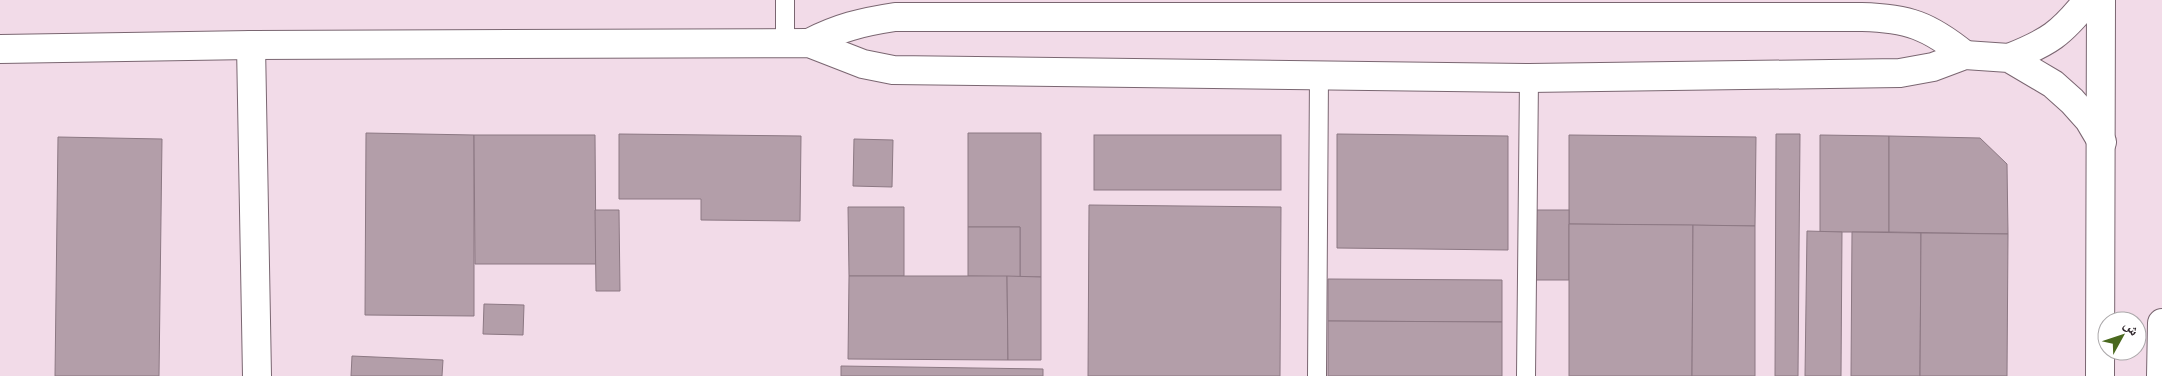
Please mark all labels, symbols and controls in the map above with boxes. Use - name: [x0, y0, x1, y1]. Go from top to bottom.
- north arrow: [2097, 311, 2147, 361]
- text: ش: [2120, 317, 2143, 339]

